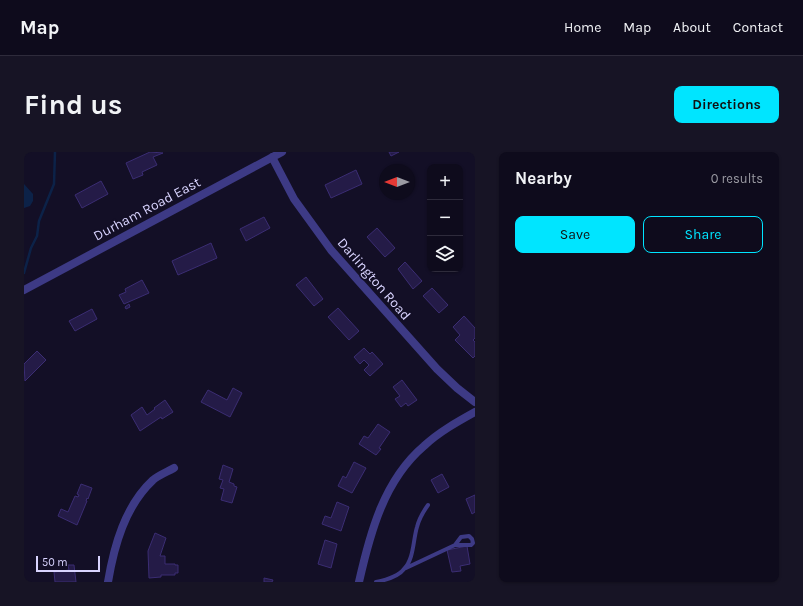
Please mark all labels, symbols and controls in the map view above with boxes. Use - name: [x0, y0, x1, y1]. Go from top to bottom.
- text: Map: [20, 17, 59, 39]
- text: Home: [564, 19, 601, 36]
- text: Map: [623, 19, 651, 36]
- text: About: [673, 19, 711, 36]
- text: Contact: [733, 19, 783, 36]
- button: Directions: [674, 86, 779, 123]
- text: Find us: [24, 88, 123, 121]
- north arrow: [379, 164, 415, 200]
- map controls: [427, 164, 463, 272]
- button: +: [427, 164, 463, 200]
- text: Nearby: [515, 168, 572, 188]
- text: 0 results: [711, 171, 763, 186]
- street label: Durham Road East: [90, 174, 204, 244]
- button: −: [427, 200, 463, 236]
- button: Save: [515, 216, 635, 253]
- button: Share: [643, 216, 763, 253]
- street label: Darlington Road: [334, 234, 414, 324]
- button: layers: [427, 236, 463, 272]
- scale bar: [36, 554, 100, 573]
- text: 50 m: [42, 556, 68, 569]

